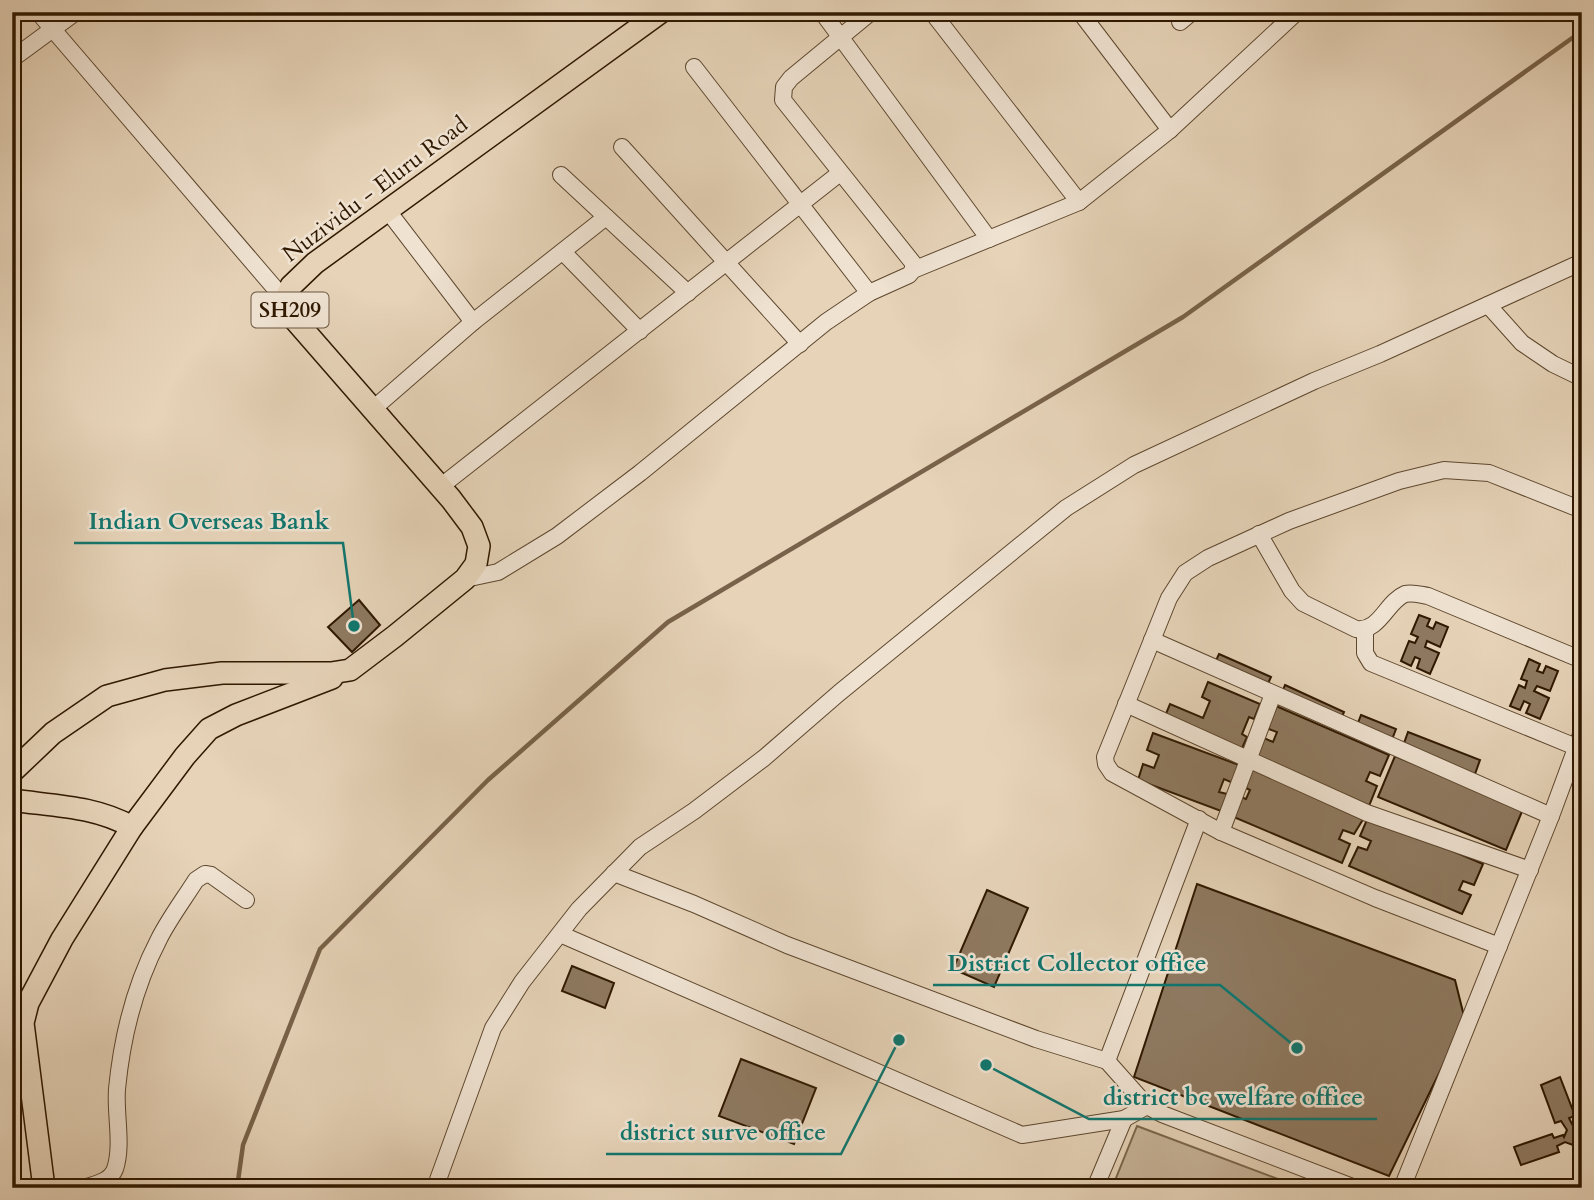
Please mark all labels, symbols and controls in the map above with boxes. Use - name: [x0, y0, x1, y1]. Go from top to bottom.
- street label: Nuzividu - Eluru Road: [276, 108, 475, 269]
- road number: SH209: [252, 292, 328, 328]
- callout: Indian Overseas Bank: [74, 498, 343, 543]
- text: Indian Overseas Bank: [89, 505, 329, 538]
- callout: District Collector office: [933, 940, 1220, 985]
- text: District Collector office: [947, 947, 1207, 980]
- callout: district bc welfare office: [1089, 1074, 1377, 1119]
- text: district bc welfare office: [1103, 1081, 1363, 1114]
- callout: district surve office: [606, 1109, 841, 1154]
- text: district surve office: [620, 1116, 826, 1149]

